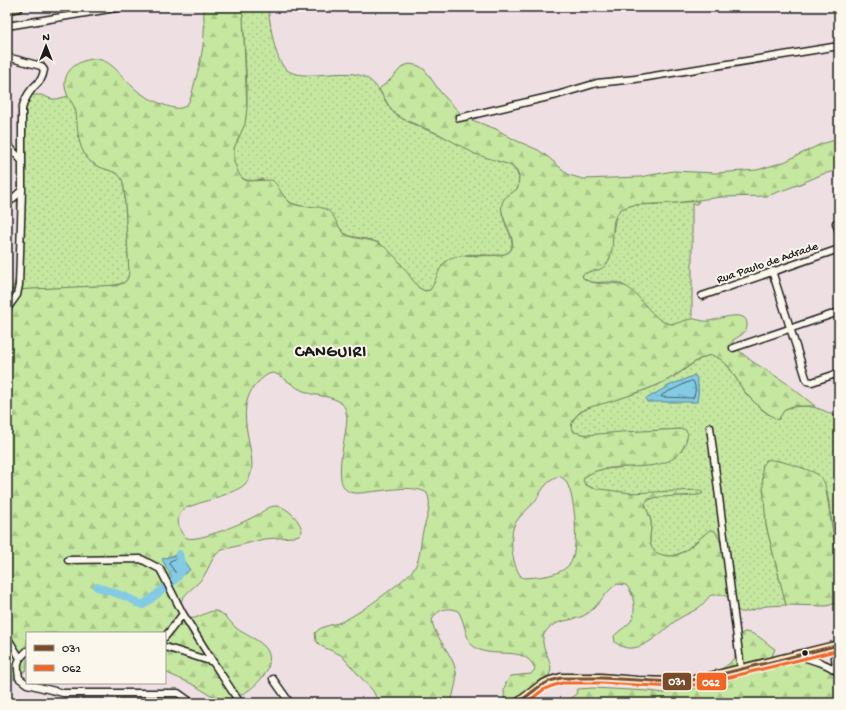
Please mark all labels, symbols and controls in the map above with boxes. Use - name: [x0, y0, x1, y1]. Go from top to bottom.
- north arrow: [26, 26, 66, 66]
- text: N: [42, 32, 50, 44]
- street label: Rua Paulo de Adrade: [715, 240, 821, 288]
- district label: CANGUIRI: [294, 344, 367, 363]
- legend: [26, 632, 166, 684]
- text: O31: [62, 643, 80, 657]
- unlabelled marker: [800, 648, 810, 658]
- text: O62: [62, 663, 81, 677]
- line badge: O31: [662, 672, 692, 691]
- line badge: O62: [696, 672, 727, 691]
- text: O31: [669, 677, 685, 689]
- text: O62: [702, 678, 720, 690]

